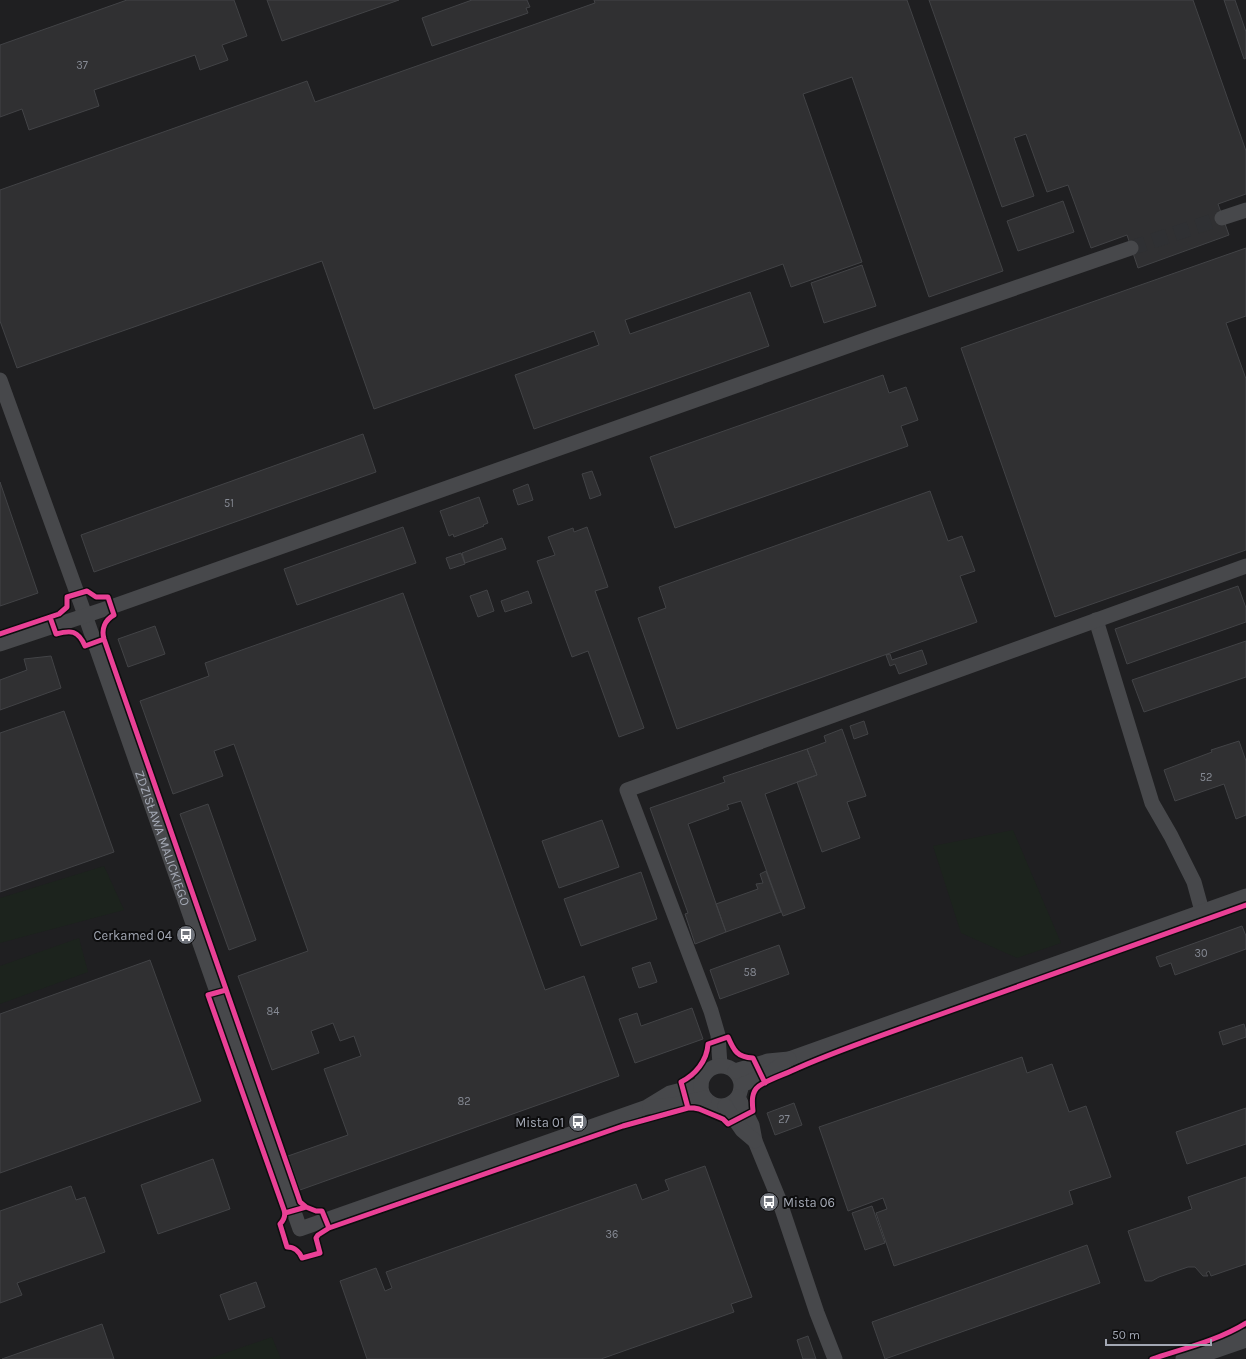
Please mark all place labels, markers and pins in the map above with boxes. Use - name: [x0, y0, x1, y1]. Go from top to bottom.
- bus stop icon: Cerkamed 04: [175, 924, 197, 946]
- place label: Cerkamed 04: [94, 928, 172, 943]
- bus stop icon: Mista 01: [567, 1111, 589, 1133]
- place label: Mista 01: [515, 1115, 564, 1130]
- bus stop icon: Mista 06: [758, 1191, 780, 1213]
- place label: Mista 06: [783, 1195, 835, 1210]

